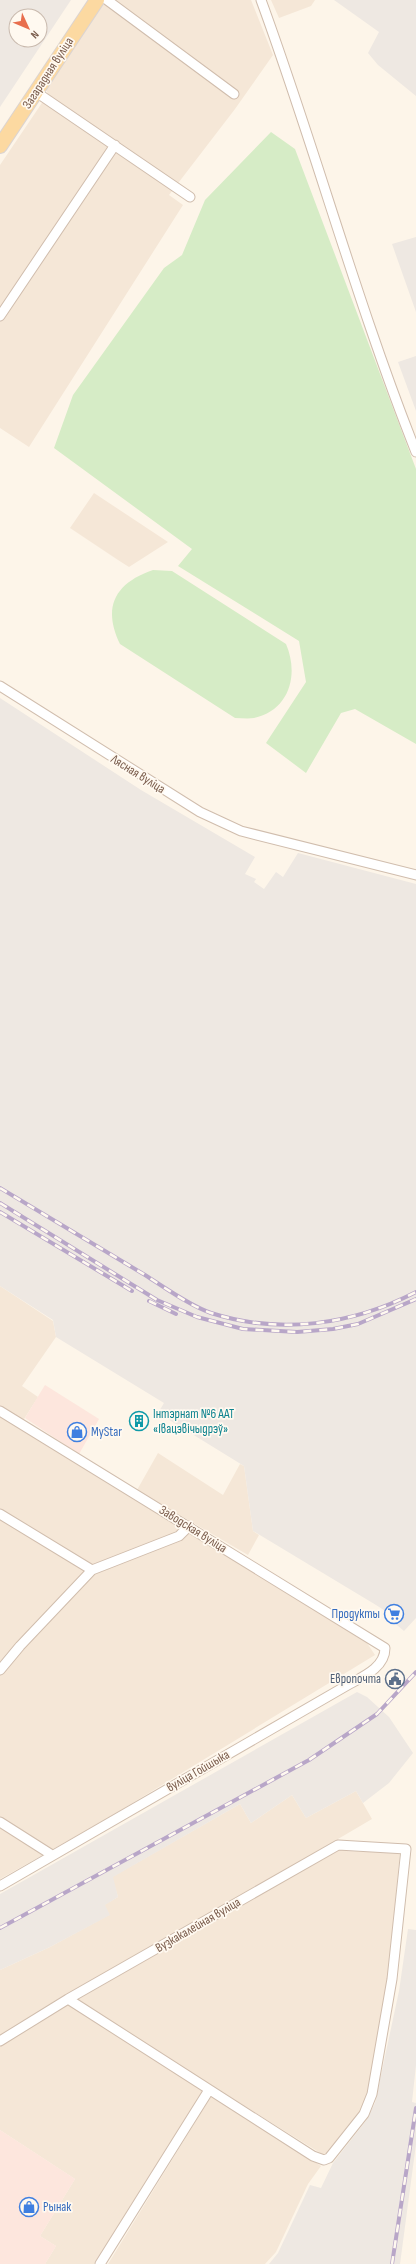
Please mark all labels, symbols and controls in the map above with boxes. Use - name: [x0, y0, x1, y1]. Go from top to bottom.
- north arrow: [8, 8, 48, 48]
- text: N: [28, 28, 42, 41]
- street label: Загарадная вуліца: [19, 34, 77, 112]
- street label: Лясная вуліца: [107, 751, 168, 797]
- place label: Інтэрнат №6 ААТ «Івацэвічыдрэў»: [153, 1406, 234, 1437]
- building icon: Інтэрнат №6 ААТ «Івацэвічыдрэў»: [128, 1410, 150, 1432]
- shop icon: MyStar: [66, 1421, 88, 1443]
- place label: MyStar: [91, 1424, 122, 1440]
- street label: Заводская вуліца: [156, 1502, 230, 1556]
- supermarket icon: Продукты: [383, 1603, 405, 1625]
- place label: Продукты: [332, 1606, 380, 1622]
- public building icon: Европочта: [384, 1668, 406, 1690]
- place label: Европочта: [330, 1671, 381, 1687]
- street label: вуліца Гойшыка: [164, 1747, 232, 1795]
- street label: Вузкакалейная вуліца: [153, 1894, 243, 1956]
- shop icon: Рынак: [18, 2196, 40, 2218]
- place label: Рынак: [43, 2199, 71, 2215]

